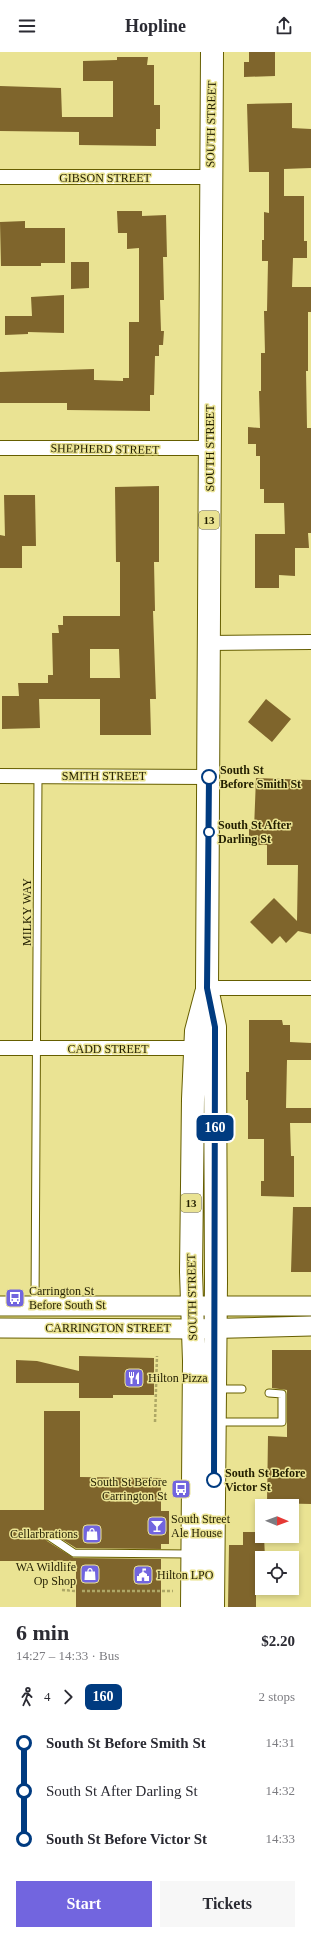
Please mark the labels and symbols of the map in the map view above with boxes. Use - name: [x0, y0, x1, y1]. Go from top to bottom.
- street label: SOUTH STREET: [203, 80, 219, 168]
- street label: GIBSON STREET: [59, 171, 152, 185]
- street label: SOUTH STREET: [203, 404, 217, 492]
- street label: SHEPHERD STREET: [50, 441, 160, 457]
- road number: 13: [199, 511, 219, 529]
- place label: South St Before Smith St: [220, 763, 301, 791]
- street label: SMITH STREET: [62, 769, 147, 783]
- marker: South St Before Smith St: [201, 769, 217, 785]
- place label: South St After Darling St: [218, 818, 292, 846]
- marker: South St After Darling St: [203, 826, 215, 838]
- street label: MILKY WAY: [20, 878, 34, 946]
- street label: CADD STREET: [68, 1042, 149, 1056]
- line badge: 160: [192, 1115, 238, 1141]
- road number: 13: [181, 1194, 201, 1212]
- street label: SOUTH STREET: [184, 1253, 200, 1341]
- place label: Carrington St Before South St: [29, 1284, 106, 1312]
- bus stop icon: Carrington St Before South St: [4, 1287, 26, 1309]
- street label: CARRINGTON STREET: [45, 1321, 171, 1335]
- restaurant icon: Hilton Pizza: [123, 1367, 145, 1389]
- place label: Hilton Pizza: [148, 1371, 208, 1385]
- place label: South St Before Victor St: [225, 1466, 306, 1494]
- marker: South St Before Victor St: [206, 1472, 222, 1488]
- place label: South St Before Carrington St: [90, 1475, 168, 1503]
- bus stop icon: South St Before Carrington St: [170, 1478, 192, 1500]
- north arrow: [255, 1499, 299, 1543]
- place label: South Street Ale House: [171, 1512, 231, 1540]
- bar icon: South Street Ale House: [146, 1515, 168, 1537]
- shop icon: Cellarbrations: [81, 1523, 103, 1545]
- place label: Cellarbrations: [10, 1527, 78, 1541]
- place label: WA Wildlife Op Shop: [16, 1560, 76, 1588]
- shop icon: WA Wildlife Op Shop: [79, 1563, 101, 1585]
- public building icon: Hilton LPO: [132, 1564, 154, 1586]
- place label: Hilton LPO: [157, 1568, 214, 1582]

